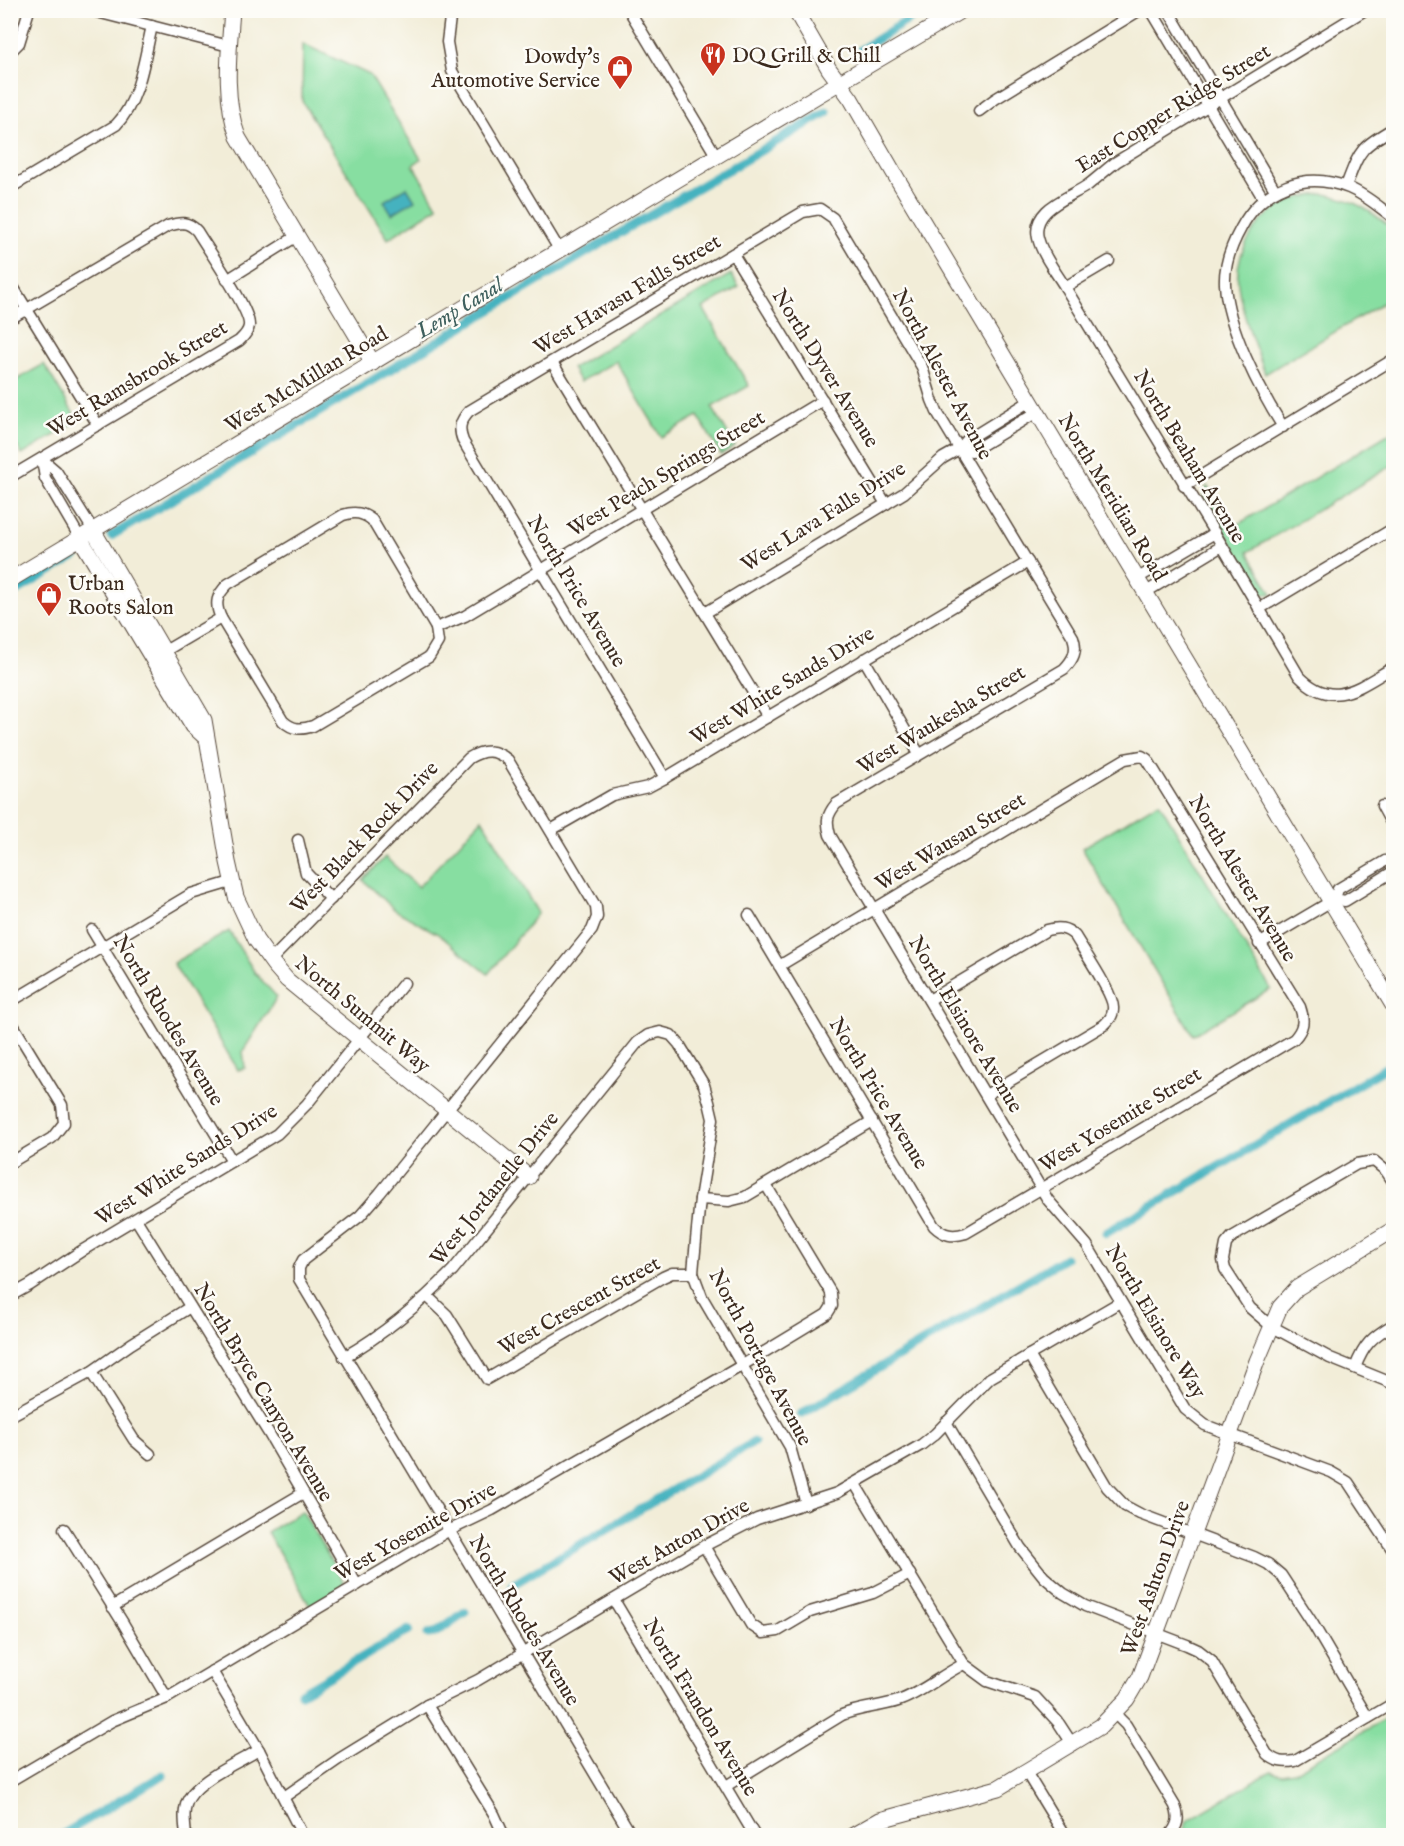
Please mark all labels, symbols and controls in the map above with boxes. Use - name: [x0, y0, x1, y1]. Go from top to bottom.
- street label: East Copper Ridge Street: [1072, 38, 1276, 180]
- restaurant icon: DQ Grill & Chill: [698, 40, 728, 78]
- place label: DQ Grill & Chill: [732, 43, 881, 70]
- place label: Dowdy's Automotive Service: [430, 44, 600, 95]
- shop icon: Dowdy's Automotive Service: [605, 53, 635, 91]
- street label: West Havasu Falls Street: [529, 229, 726, 362]
- water label: Lemp Canal: [411, 271, 510, 346]
- street label: North Dyver Avenue: [765, 284, 885, 453]
- street label: North Alester Avenue: [885, 285, 998, 465]
- street label: West Ramsbrook Street: [43, 315, 233, 444]
- street label: West McMillan Road: [220, 321, 394, 440]
- street label: North Beaham Avenue: [1126, 365, 1251, 549]
- street label: West Peach Springs Street: [563, 405, 770, 544]
- street label: North Meridian Road: [1051, 409, 1173, 587]
- street label: West Lava Falls Drive: [737, 456, 911, 579]
- street label: North Price Avenue: [520, 511, 632, 673]
- place label: Urban Roots Salon: [68, 571, 174, 622]
- shop icon: Urban Roots Salon: [34, 580, 64, 618]
- street label: West White Sands Drive: [686, 620, 880, 752]
- street label: West Waukesha Street: [853, 659, 1031, 781]
- street label: West Black Rock Drive: [285, 756, 445, 920]
- street label: West Wausau Street: [871, 787, 1031, 898]
- street label: North Alester Avenue: [1181, 791, 1302, 967]
- street label: North Rhodes Avenue: [106, 930, 230, 1112]
- street label: North Elsinore Avenue: [901, 932, 1028, 1118]
- street label: North Summit Way: [289, 951, 436, 1080]
- street label: North Price Avenue: [822, 1013, 934, 1175]
- street label: West Yosemite Street: [1035, 1061, 1207, 1179]
- street label: West White Sands Drive: [91, 1098, 283, 1232]
- street label: West Jordanelle Drive: [425, 1106, 566, 1271]
- street label: North Elsinore Way: [1098, 1240, 1212, 1404]
- street label: West Crescent Street: [494, 1251, 666, 1362]
- street label: North Portage Avenue: [702, 1265, 818, 1451]
- street label: North Bryce Canyon Avenue: [187, 1278, 339, 1507]
- street label: West Yosemite Drive: [330, 1476, 502, 1588]
- street label: West Anton Drive: [605, 1492, 755, 1592]
- street label: West Ashton Drive: [1116, 1497, 1197, 1660]
- street label: North Rhodes Avenue: [462, 1530, 586, 1712]
- street label: North Frandon Avenue: [636, 1614, 764, 1802]

